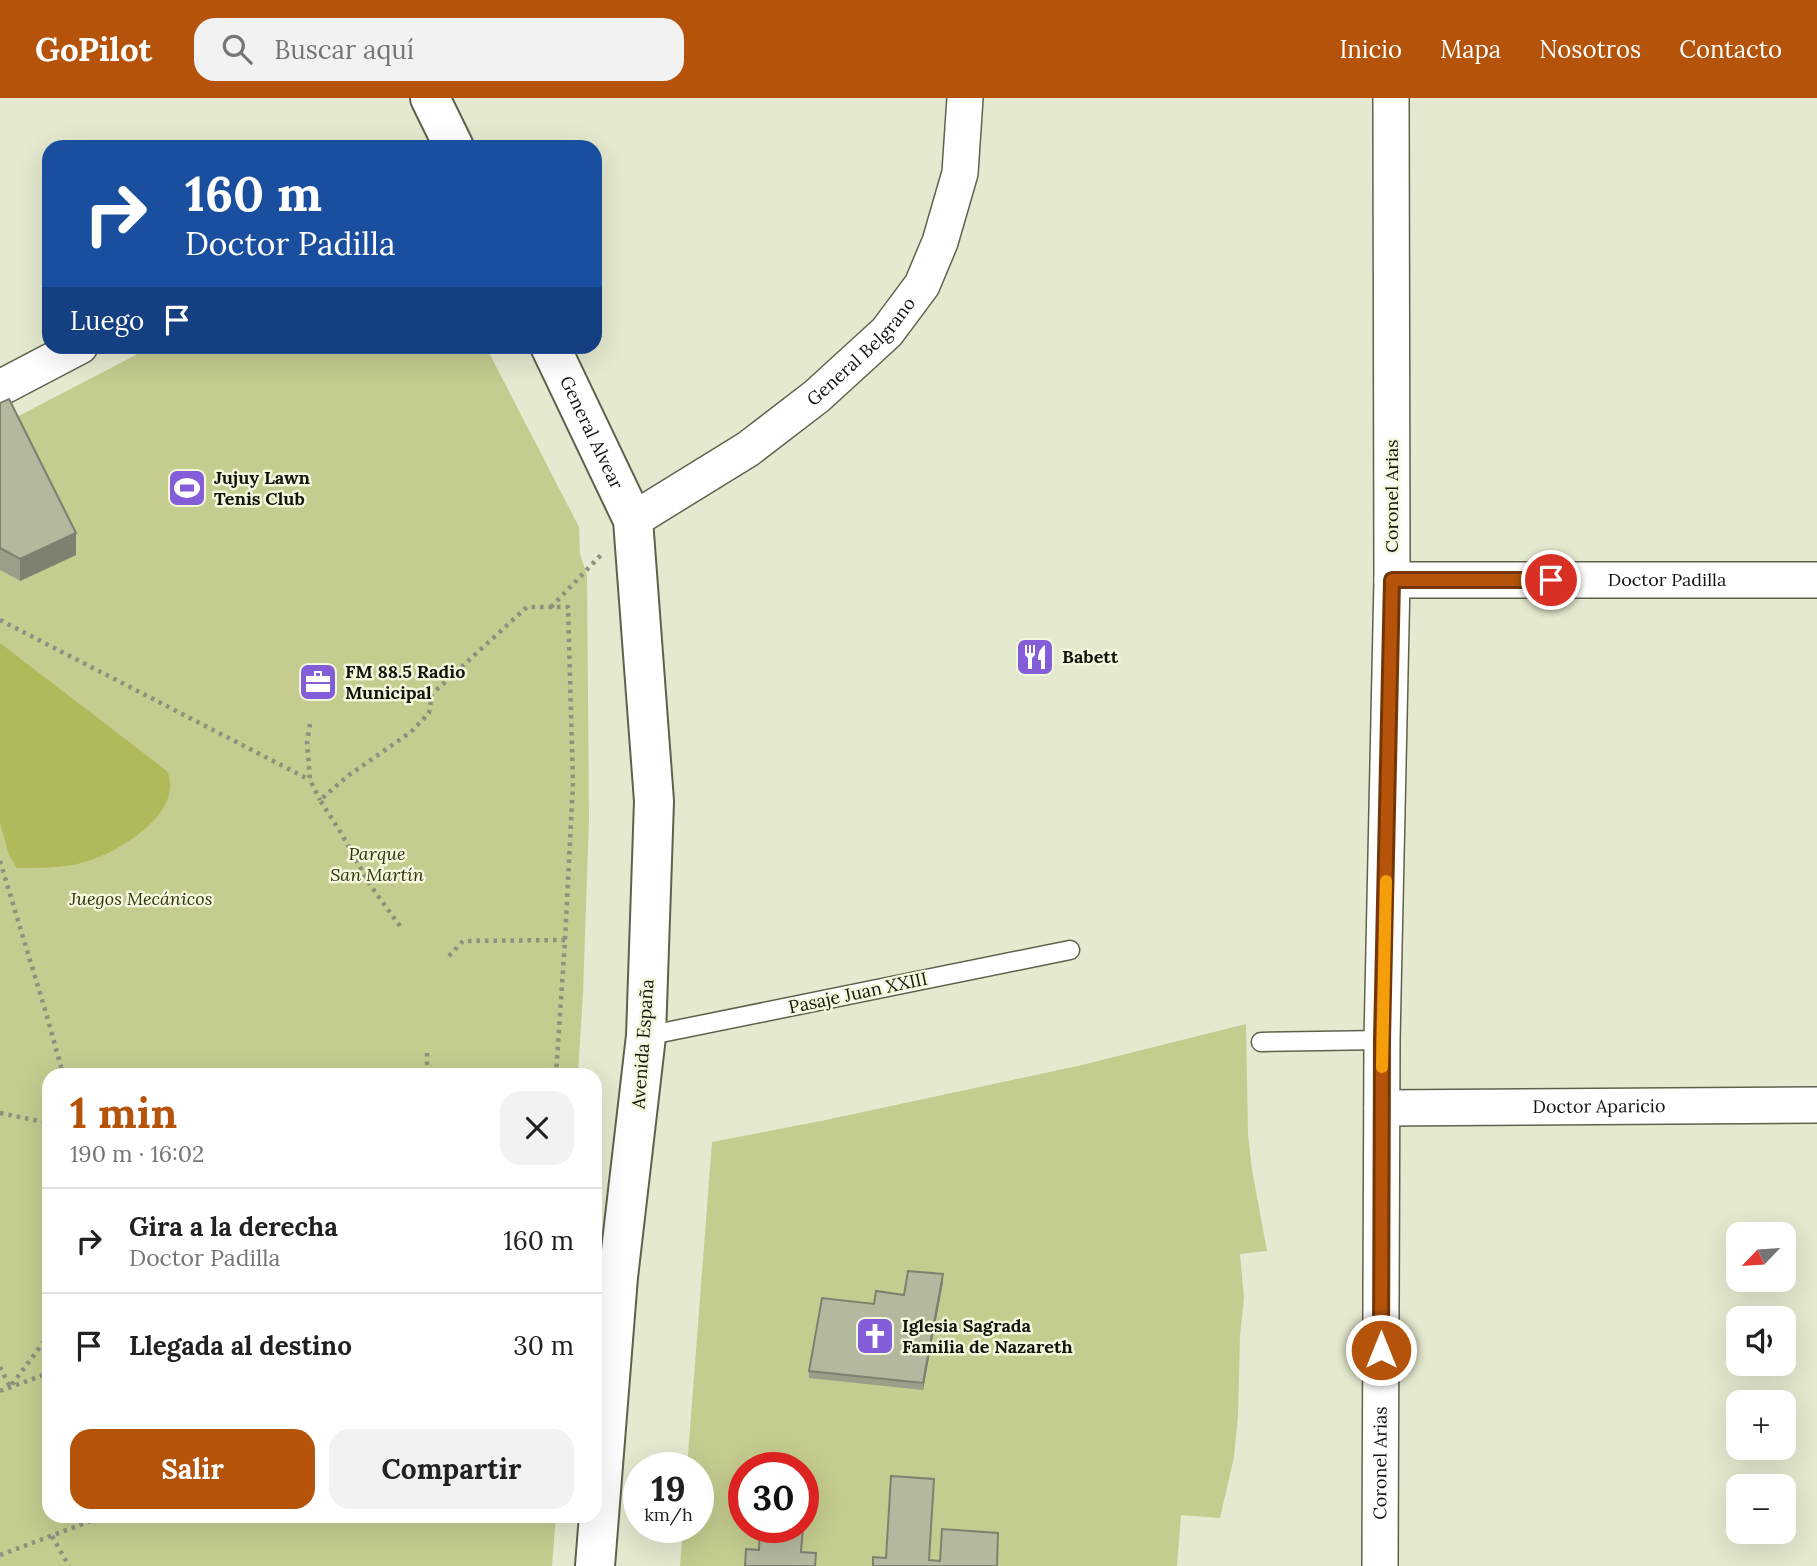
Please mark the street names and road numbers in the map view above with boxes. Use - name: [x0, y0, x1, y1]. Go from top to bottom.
- street label: General Belgrano: [802, 292, 920, 411]
- street label: General Alvear: [555, 372, 629, 493]
- street label: Coronel Arias: [1380, 439, 1403, 553]
- street label: Doctor Padilla: [1608, 568, 1726, 591]
- street label: Pasaje Juan XXIII: [786, 967, 929, 1018]
- street label: Avenida España: [626, 978, 659, 1111]
- street label: Doctor Aparicio: [1532, 1094, 1665, 1118]
- street label: Coronel Arias: [1368, 1406, 1392, 1520]

